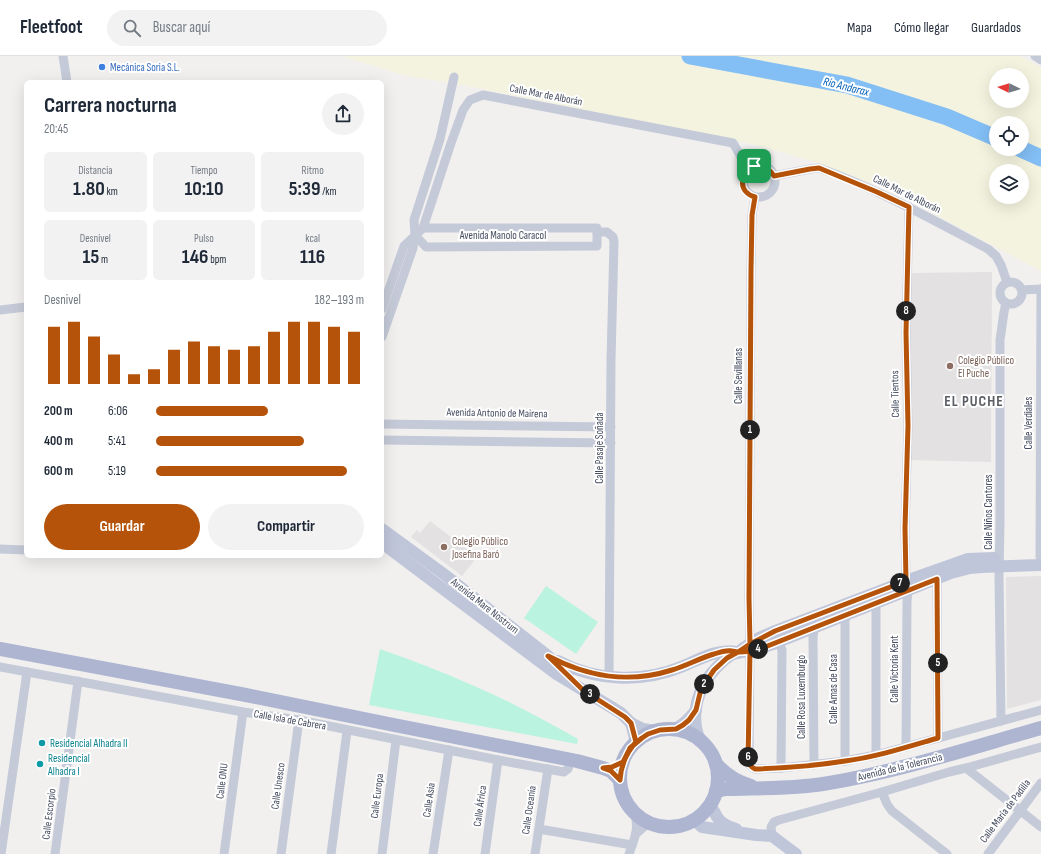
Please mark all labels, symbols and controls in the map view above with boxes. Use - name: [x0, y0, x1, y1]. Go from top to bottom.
- search box: [107, 10, 387, 46]
- text: Fleetfoot: [20, 16, 83, 39]
- icon: search: [121, 17, 143, 39]
- text: Buscar aquí: [153, 18, 210, 37]
- text: Mapa: [847, 19, 872, 36]
- text: Cómo llegar: [894, 19, 949, 36]
- text: Guardados: [971, 19, 1021, 36]
- place label: Mecánica Soria S.L.: [110, 61, 180, 74]
- marker: Mecánica Soria S.L.: [97, 62, 107, 72]
- north arrow: [989, 68, 1029, 108]
- map controls: [989, 68, 1029, 204]
- water label: Río Andarax: [821, 74, 871, 100]
- street label: Calle Mar de Alborán: [508, 82, 584, 108]
- text: Carrera nocturna: [44, 92, 177, 119]
- button: share: [322, 93, 364, 135]
- button: locate: [989, 116, 1029, 156]
- text: 20:45: [44, 121, 68, 137]
- pin: [737, 149, 771, 183]
- icon: arrive: [743, 155, 765, 177]
- text: Distancia: [78, 164, 113, 177]
- text: Tiempo: [190, 164, 218, 177]
- text: Ritmo: [302, 164, 324, 177]
- button: layers: [989, 164, 1029, 204]
- street label: Calle Mar de Alborán: [871, 172, 943, 216]
- text: 1.80: [73, 177, 105, 201]
- text: 10:10: [185, 177, 223, 201]
- text: 5:39: [289, 177, 320, 201]
- text: km: [105, 185, 118, 198]
- text: /km: [320, 185, 337, 198]
- street label: Avenida Manolo Caracol: [459, 229, 546, 242]
- text: Desnivel: [80, 232, 111, 245]
- text: Pulso: [194, 232, 214, 245]
- text: kcal: [305, 232, 320, 245]
- text: 15: [83, 245, 99, 269]
- text: 146: [182, 245, 208, 269]
- text: 116: [300, 245, 325, 269]
- text: m: [99, 253, 108, 266]
- text: bpm: [208, 253, 226, 266]
- text: Desnivel: [44, 292, 81, 308]
- text: 182–193 m: [315, 292, 364, 308]
- pin: 8: [896, 301, 916, 321]
- text: 8: [903, 304, 909, 317]
- street label: Calle Sevillanas: [732, 348, 745, 404]
- place label: Colegio Público El Puche: [958, 354, 1015, 380]
- marker: Colegio Público El Puche: [945, 361, 955, 371]
- street label: Calle Tientos: [888, 370, 902, 418]
- district label: EL PUCHE: [944, 392, 1004, 411]
- street label: Calle Verdiales: [1022, 396, 1035, 449]
- text: 200 m: [44, 403, 73, 419]
- text: 6:06: [108, 403, 128, 419]
- street label: Avenida Antonio de Mairena: [445, 406, 548, 420]
- street label: Calle Pasaje Soñada: [593, 412, 606, 484]
- pin: 1: [740, 420, 760, 440]
- text: 1: [748, 423, 752, 436]
- text: 400 m: [44, 433, 73, 449]
- text: 5:41: [108, 433, 126, 449]
- text: 600 m: [44, 463, 73, 479]
- text: 5:19: [108, 463, 126, 479]
- street label: Calle Niños Cantores: [982, 474, 995, 550]
- button: Guardar: [44, 504, 200, 550]
- button: Compartir: [208, 504, 364, 550]
- place label: Colegio Público Josefina Baró: [451, 535, 509, 561]
- marker: Colegio Público Josefina Baró: [439, 542, 449, 552]
- pin: 7: [890, 573, 910, 593]
- street label: Avenida Mare Nostrum: [448, 575, 522, 637]
- text: 7: [898, 576, 902, 589]
- street label: Calle Victoria Kent: [888, 635, 901, 703]
- pin: 4: [748, 639, 768, 659]
- text: 4: [755, 642, 761, 655]
- pin: 5: [928, 653, 948, 673]
- street label: Calle Amas de Casa: [827, 654, 840, 724]
- street label: Calle Rosa Luxemburgo: [795, 655, 808, 739]
- text: 5: [936, 656, 940, 669]
- pin: 2: [694, 674, 714, 694]
- text: 2: [702, 677, 706, 690]
- pin: 3: [580, 684, 600, 704]
- text: 3: [588, 687, 592, 700]
- street label: Calle Isla de Cabrera: [253, 707, 327, 733]
- place label: Residencial Alhadra II: [50, 737, 127, 750]
- marker: Residencial Alhadra II: [37, 738, 47, 748]
- pin: 6: [738, 747, 758, 767]
- text: 6: [745, 750, 751, 763]
- street label: Avenida de la Tolerancia: [855, 750, 944, 784]
- place label: Residencial Alhadra I: [47, 752, 90, 778]
- marker: Residencial Alhadra I: [35, 759, 45, 769]
- street label: Calle Unesco: [268, 761, 288, 810]
- street label: Calle ONU: [213, 762, 231, 800]
- street label: Calle Europa: [368, 773, 386, 819]
- street label: Calle María de Padilla: [977, 777, 1033, 845]
- street label: Calle Asia: [420, 782, 438, 818]
- street label: Calle África: [471, 785, 489, 827]
- street label: Calle Oceanía: [519, 785, 539, 835]
- street label: Calle Escorpio: [39, 787, 59, 840]

